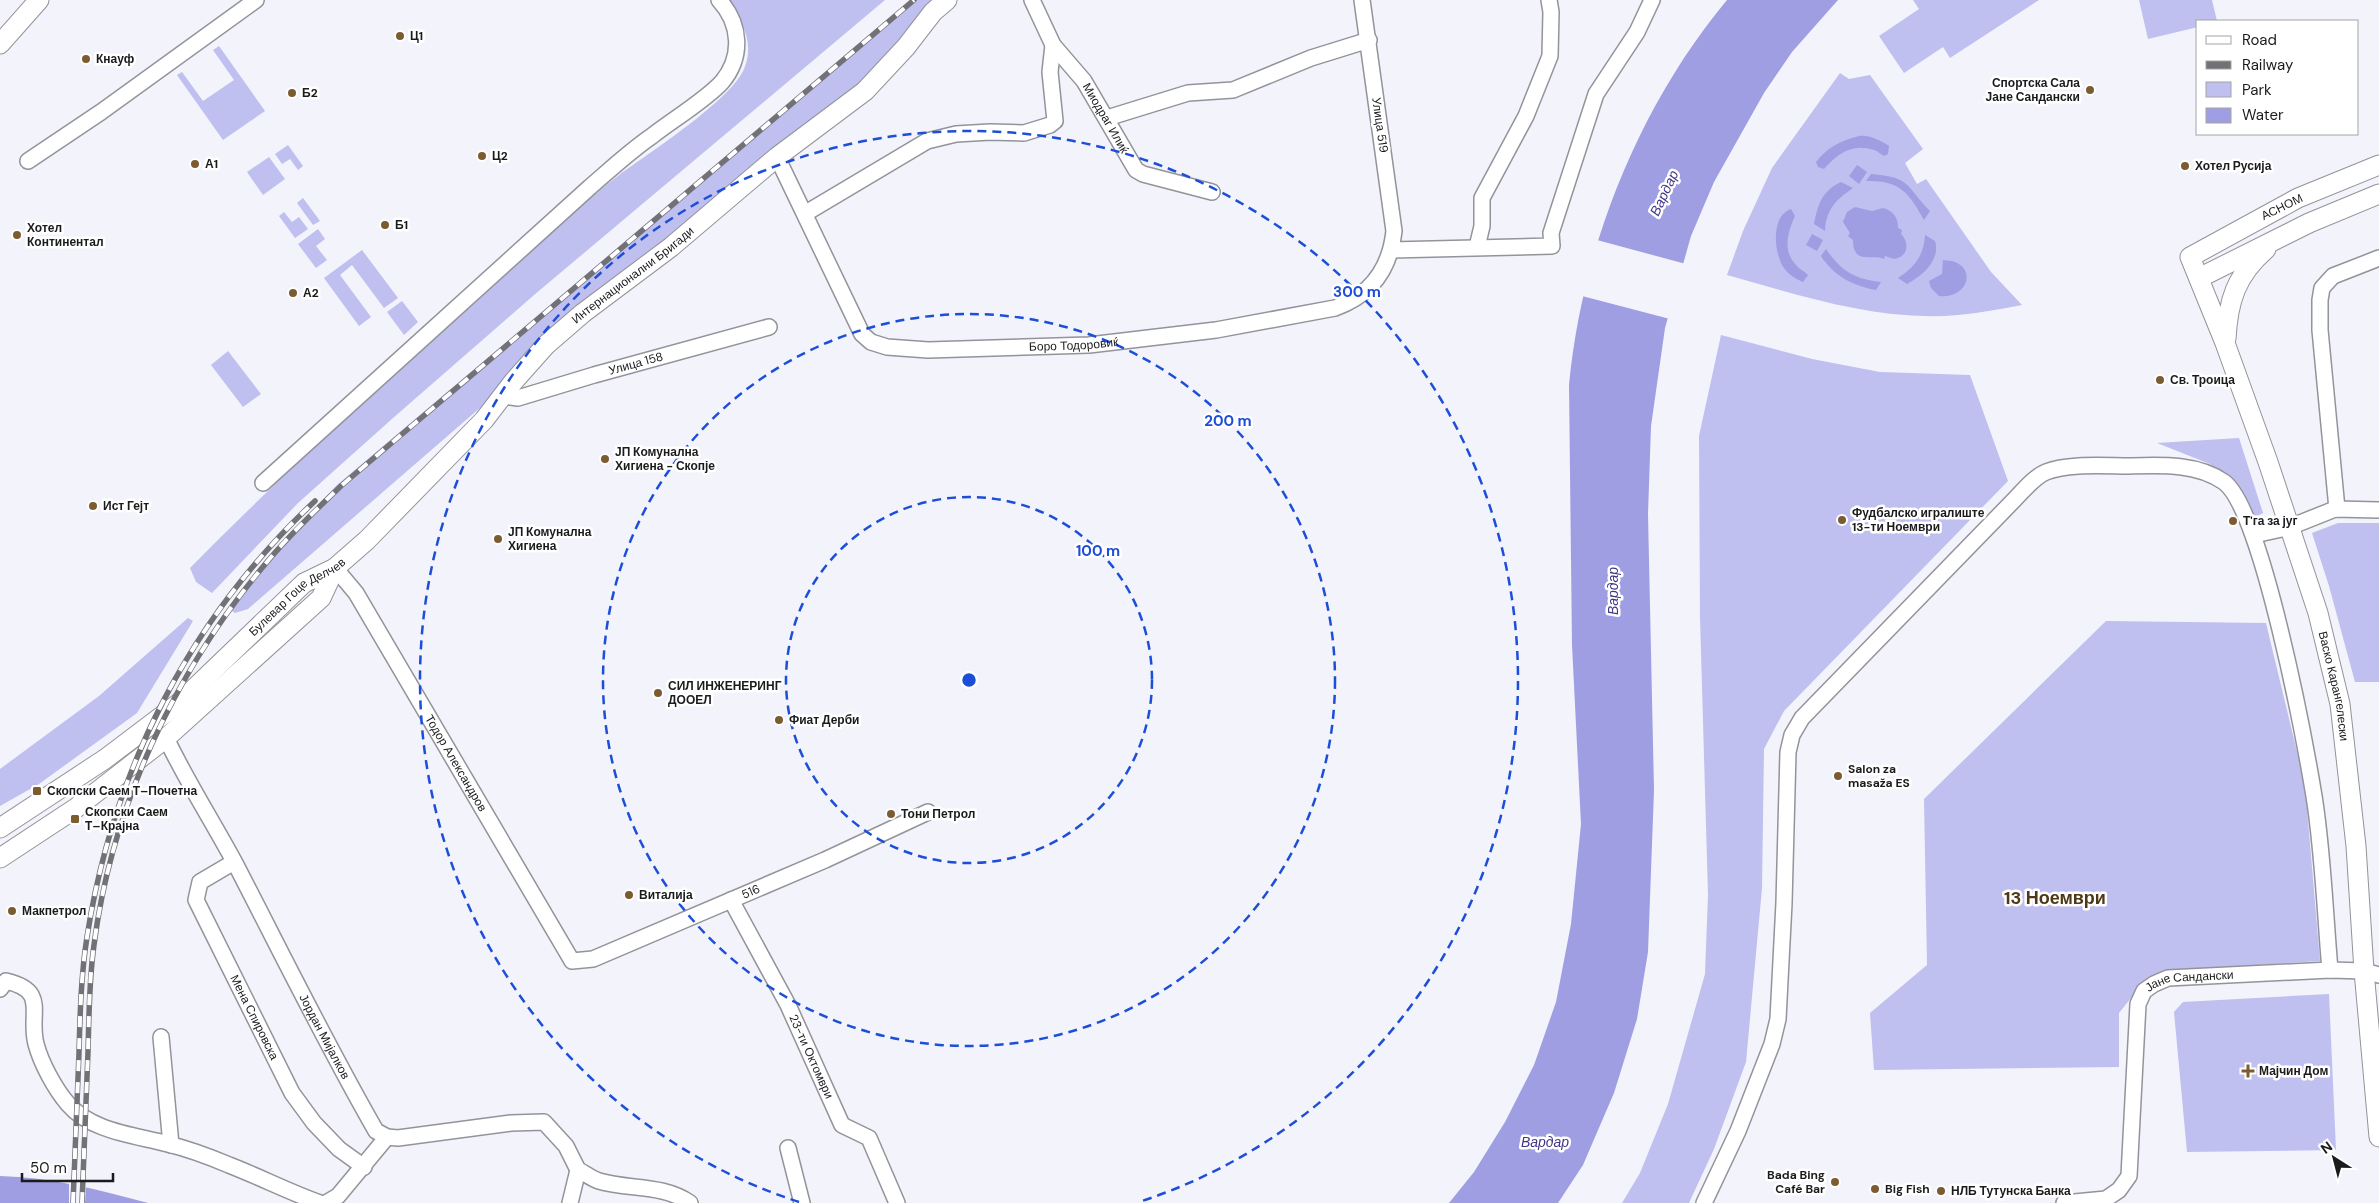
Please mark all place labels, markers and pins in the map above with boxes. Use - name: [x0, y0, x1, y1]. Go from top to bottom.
- place label: Ц1: [410, 28, 423, 44]
- marker: Ц1: [394, 30, 406, 42]
- place label: Кнауф: [96, 51, 135, 67]
- marker: Кнауф: [80, 53, 92, 65]
- place label: Спортска Сала Јане Сандански: [1986, 75, 2080, 105]
- marker: Спортска Сала Јане Сандански: [2084, 84, 2096, 96]
- place label: Б2: [302, 85, 318, 101]
- marker: Б2: [286, 87, 298, 99]
- place label: Ц2: [492, 148, 508, 164]
- marker: Ц2: [476, 150, 488, 162]
- place label: А1: [205, 156, 218, 172]
- marker: А1: [189, 158, 201, 170]
- place label: Хотел Русија: [2195, 158, 2272, 174]
- marker: Хотел Русија: [2179, 160, 2191, 172]
- place label: Б1: [395, 217, 408, 233]
- marker: Б1: [379, 219, 391, 231]
- place label: Хотел Континентал: [27, 220, 104, 250]
- marker: Хотел Континентал: [11, 229, 23, 241]
- place label: А2: [303, 285, 319, 301]
- marker: А2: [287, 287, 299, 299]
- place label: Св. Троица: [2170, 372, 2235, 388]
- marker: Св. Троица: [2154, 374, 2166, 386]
- place label: ЈП Комунална Хигиена - Скопје: [615, 444, 715, 474]
- marker: ЈП Комунална Хигиена - Скопје: [599, 453, 611, 465]
- place label: Ист Гејт: [103, 498, 149, 514]
- marker: Ист Гејт: [87, 500, 99, 512]
- place label: Фудбалско игралиште 13-ти Ноември: [1852, 505, 1985, 535]
- place label: Т'га за југ: [2243, 513, 2298, 529]
- marker: Фудбалско игралиште 13-ти Ноември: [1836, 514, 1848, 526]
- marker: Т'га за југ: [2227, 515, 2239, 527]
- place label: ЈП Комунална Хигиена: [508, 524, 592, 554]
- marker: ЈП Комунална Хигиена: [492, 533, 504, 545]
- centre of rings: [960, 671, 978, 689]
- place label: СИЛ ИНЖЕНЕРИНГ ДООЕЛ: [668, 678, 782, 708]
- marker: СИЛ ИНЖЕНЕРИНГ ДООЕЛ: [652, 687, 664, 699]
- place label: Фиат Дерби: [789, 712, 859, 728]
- marker: Фиат Дерби: [773, 714, 785, 726]
- place label: Salon za masaža ES: [1848, 761, 1910, 791]
- marker: Salon za masaža ES: [1832, 770, 1844, 782]
- place label: Скопски Саем Т–Почетна: [47, 783, 198, 799]
- marker: Скопски Саем Т–Почетна: [31, 785, 43, 797]
- place label: Скопски Саем Т–Крајна: [85, 804, 168, 834]
- place label: Тони Петрол: [901, 806, 975, 822]
- marker: Тони Петрол: [885, 808, 897, 820]
- marker: Скопски Саем Т–Крајна: [69, 813, 81, 825]
- place label: Виталија: [639, 887, 693, 903]
- marker: Виталија: [623, 889, 635, 901]
- place label: Макпетрол: [22, 903, 86, 919]
- marker: Макпетрол: [6, 905, 18, 917]
- place label: Мајчин Дом: [2259, 1063, 2328, 1079]
- marker: Мајчин Дом: [2241, 1064, 2255, 1078]
- place label: Bada Bing Café Bar: [1767, 1167, 1825, 1197]
- marker: Bada Bing Café Bar: [1829, 1176, 1841, 1188]
- place label: Big Fish: [1885, 1181, 1930, 1197]
- marker: Big Fish: [1869, 1183, 1881, 1195]
- place label: НЛБ Тутунска Банка: [1951, 1183, 2071, 1199]
- marker: НЛБ Тутунска Банка: [1935, 1185, 1947, 1197]

